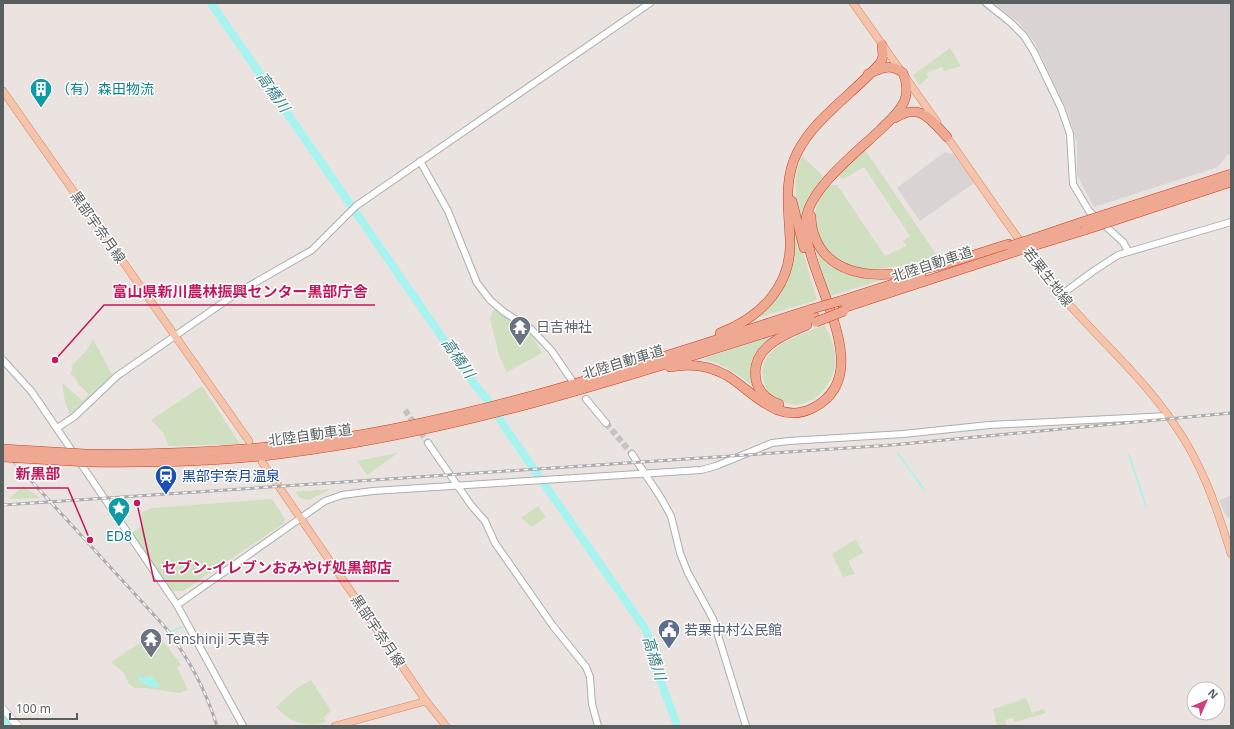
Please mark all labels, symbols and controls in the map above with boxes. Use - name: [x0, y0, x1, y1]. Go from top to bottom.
- water label: 高橋川: [253, 67, 296, 117]
- building icon: （有）森田物流: [28, 76, 54, 109]
- place label: （有）森田物流: [56, 79, 154, 98]
- street label: 黒部宇奈月線: [67, 187, 130, 267]
- street label: 北陸自動車道: [889, 242, 975, 286]
- street label: 若栗生地線: [1019, 243, 1077, 310]
- callout: 富山県新川農林振興センター黒部庁舎: [104, 278, 375, 305]
- text: 富山県新川農林振興センター黒部庁舎: [112, 281, 368, 301]
- temple icon: 日吉神社: [507, 314, 533, 347]
- place label: 日吉神社: [536, 317, 592, 336]
- water label: 高橋川: [438, 333, 481, 383]
- street label: 北陸自動車道: [580, 340, 666, 383]
- street label: 北陸自動車道: [267, 419, 353, 450]
- callout: 新黒部: [7, 461, 68, 488]
- text: 新黒部: [15, 463, 61, 483]
- station icon: 黒部宇奈月温泉: [153, 463, 179, 496]
- place label: 黒部宇奈月温泉: [182, 466, 280, 485]
- place icon: ED8: [106, 495, 132, 528]
- place label: ED8: [106, 526, 132, 545]
- callout: セブン-イレブンおみやげ処黒部店: [154, 554, 399, 581]
- text: セブン-イレブンおみやげ処黒部店: [162, 557, 392, 577]
- street label: 黒部宇奈月線: [347, 591, 410, 671]
- public building icon: 若栗中村公民館: [656, 617, 682, 650]
- place label: 若栗中村公民館: [684, 620, 782, 639]
- temple icon: Tenshinji 天真寺: [138, 626, 164, 659]
- place label: Tenshinji 天真寺: [166, 629, 270, 648]
- water label: 高橋川: [639, 633, 672, 684]
- north arrow: [1186, 681, 1226, 721]
- text: N: [1205, 685, 1222, 702]
- scale bar: [10, 695, 77, 721]
- text: 100 m: [16, 700, 51, 717]

